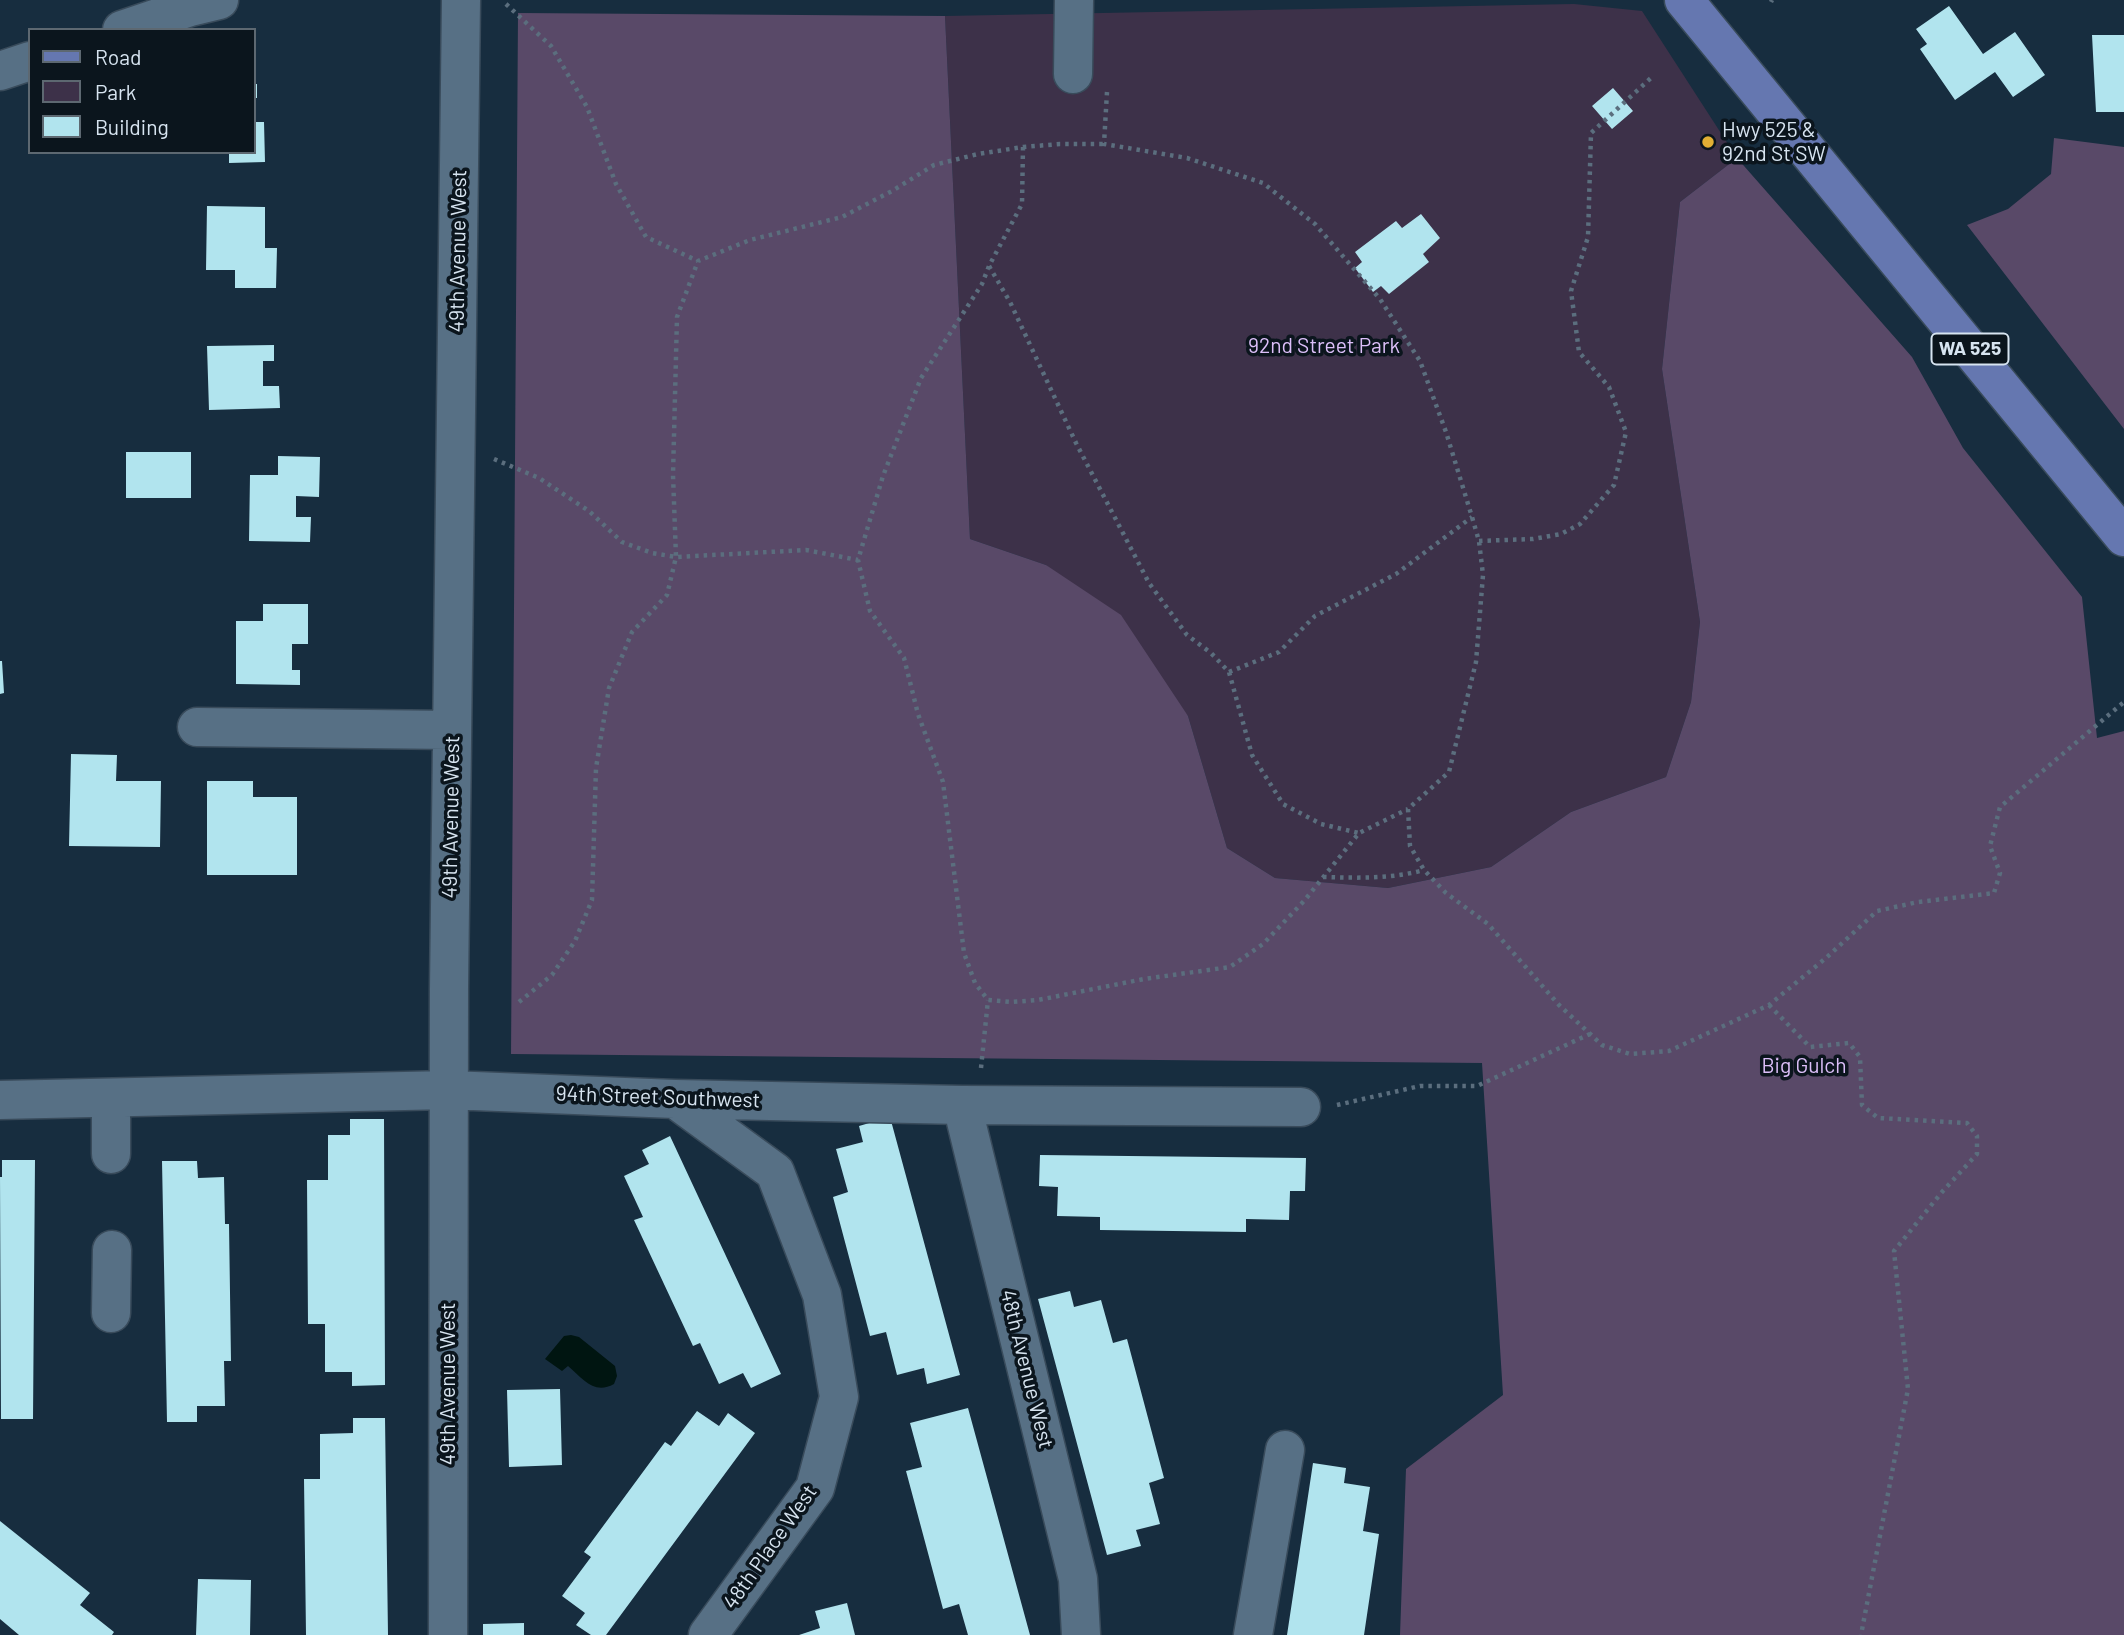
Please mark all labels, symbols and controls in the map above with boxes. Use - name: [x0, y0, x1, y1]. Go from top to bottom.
- legend: [28, 28, 256, 154]
- text: Road: [95, 44, 141, 69]
- text: Park: [95, 79, 136, 104]
- text: Building: [95, 114, 169, 139]
- place label: Hwy 525 & 92nd St SW: [1722, 117, 1826, 167]
- marker: Hwy 525 & 92nd St SW: [1700, 134, 1716, 150]
- street label: 49th Avenue West: [444, 169, 472, 333]
- park label: 92nd Street Park: [1248, 333, 1400, 359]
- road number: WA 525: [1932, 334, 2008, 364]
- street label: 49th Avenue West: [437, 735, 465, 899]
- park label: Big Gulch: [1761, 1053, 1847, 1079]
- street label: 94th Street Southwest: [555, 1081, 761, 1113]
- street label: 48th Avenue West: [995, 1287, 1059, 1451]
- street label: 49th Avenue West: [435, 1303, 461, 1465]
- street label: 48th Place West: [718, 1480, 822, 1614]

